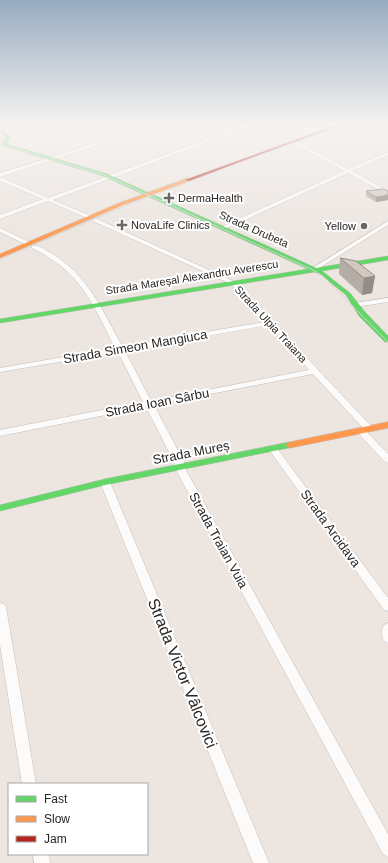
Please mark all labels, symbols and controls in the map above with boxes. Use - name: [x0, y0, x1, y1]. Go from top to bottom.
- marker: DermaHealth: [163, 192, 175, 204]
- place label: DermaHealth: [178, 192, 243, 204]
- street label: Strada Drubeta: [217, 208, 291, 250]
- marker: NovaLife Clinics: [116, 219, 128, 231]
- place label: NovaLife Clinics: [131, 219, 210, 231]
- place label: Yellow: [325, 220, 356, 232]
- marker: Yellow: [359, 221, 369, 231]
- street label: Strada Mareșal Alexandru Averescu: [105, 257, 279, 297]
- street label: Strada Ulpia Traiana: [232, 283, 310, 365]
- street label: Strada Simeon Mangiuca: [62, 326, 209, 367]
- street label: Strada Ioan Sârbu: [104, 385, 210, 420]
- street label: Strada Mureș: [151, 438, 231, 467]
- street label: Strada Arcidava: [298, 487, 364, 570]
- street label: Strada Traian Vuia: [186, 490, 251, 591]
- street label: Strada Victor Vâlcovici: [145, 596, 220, 750]
- legend: [8, 783, 148, 855]
- text: Fast: [44, 792, 68, 806]
- text: Slow: [44, 812, 70, 826]
- text: Jam: [44, 832, 67, 846]

